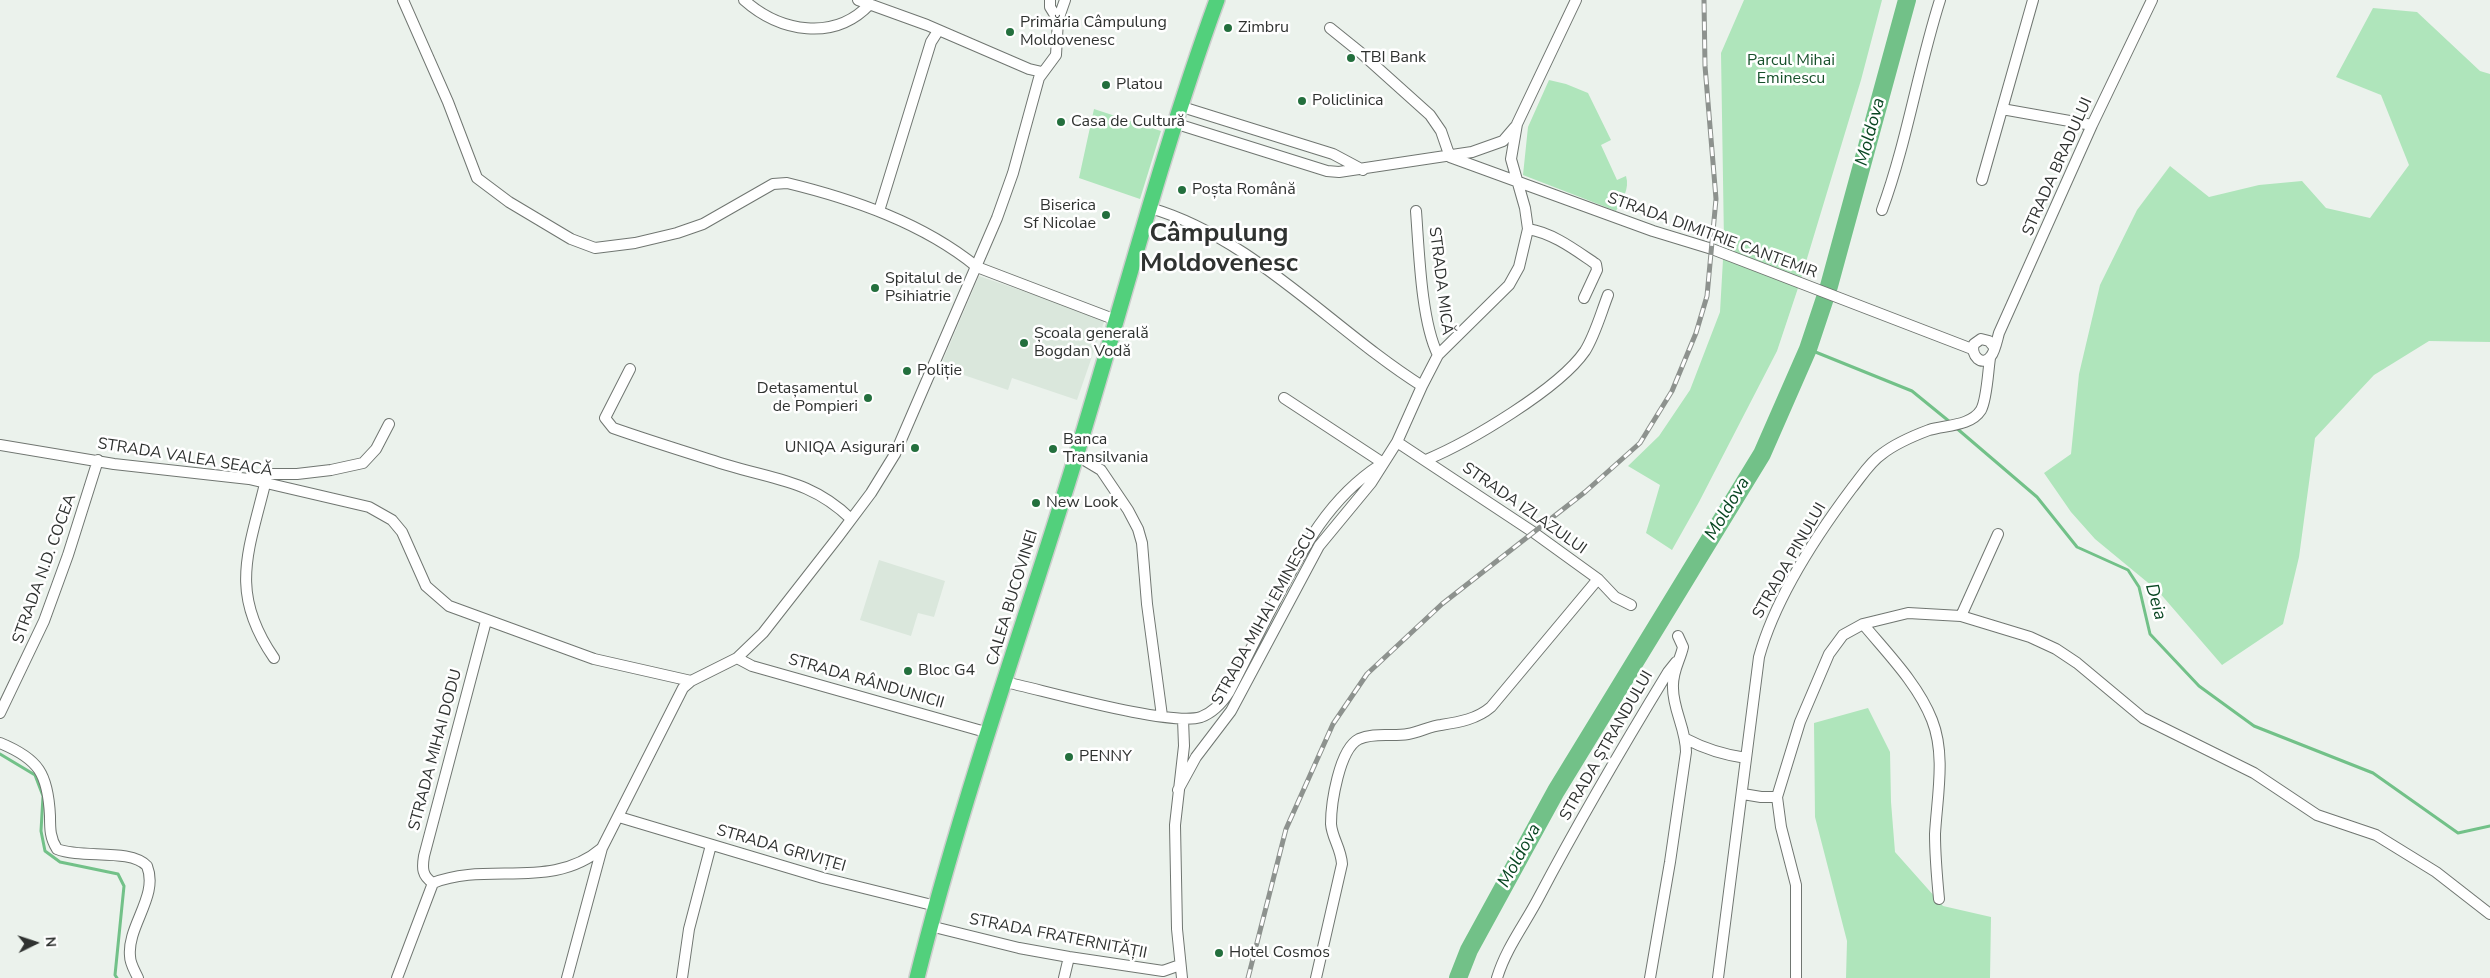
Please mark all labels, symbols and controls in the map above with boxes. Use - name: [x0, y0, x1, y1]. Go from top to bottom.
- place label: Primăria Câmpulung Moldovenesc: [1020, 13, 1167, 51]
- place label: Zimbru: [1238, 18, 1289, 38]
- marker: Zimbru: [1222, 22, 1234, 34]
- marker: Primăria Câmpulung Moldovenesc: [1004, 26, 1016, 38]
- place label: TBI Bank: [1361, 48, 1426, 68]
- park label: Parcul Mihai Eminescu: [1747, 51, 1835, 89]
- marker: TBI Bank: [1345, 52, 1357, 64]
- place label: Platou: [1116, 75, 1163, 95]
- marker: Platou: [1100, 79, 1112, 91]
- place label: Policlinica: [1312, 91, 1384, 111]
- marker: Policlinica: [1296, 95, 1308, 107]
- street label: STRADA BRADULUI: [2019, 95, 2097, 239]
- water label: Moldova: [1852, 96, 1890, 168]
- place label: Casa de Cultură: [1071, 112, 1185, 132]
- marker: Casa de Cultură: [1055, 116, 1067, 128]
- place label: Poșta Română: [1192, 180, 1296, 200]
- marker: Poșta Română: [1176, 184, 1188, 196]
- street label: STRADA DIMITRIE CANTEMIR: [1604, 189, 1820, 283]
- place label: Biserica Sf Nicolae: [1023, 196, 1096, 234]
- marker: Biserica Sf Nicolae: [1100, 209, 1112, 221]
- district label: Câmpulung Moldovenesc: [1140, 219, 1298, 280]
- street label: STRADA MICĂ: [1424, 226, 1456, 336]
- place label: Spitalul de Psihiatrie: [885, 269, 962, 307]
- marker: Spitalul de Psihiatrie: [869, 282, 881, 294]
- place label: Școala generală Bogdan Vodă: [1034, 324, 1149, 362]
- marker: Școala generală Bogdan Vodă: [1018, 337, 1030, 349]
- place label: Poliție: [917, 361, 962, 381]
- marker: Poliție: [901, 365, 913, 377]
- place label: Detașamentul de Pompieri: [757, 379, 858, 417]
- marker: Detașamentul de Pompieri: [862, 392, 874, 404]
- place label: Banca Transilvania: [1063, 430, 1148, 468]
- street label: STRADA VALEA SEACĂ: [96, 435, 274, 481]
- place label: UNIQA Asigurari: [785, 438, 905, 458]
- marker: UNIQA Asigurari: [909, 442, 921, 454]
- marker: Banca Transilvania: [1047, 443, 1059, 455]
- street label: STRADA IZLAZULUI: [1458, 459, 1590, 559]
- water label: Moldova: [1701, 474, 1755, 544]
- street label: STRADA N.D. COCEA: [9, 492, 81, 646]
- place label: New Look: [1046, 493, 1118, 513]
- marker: New Look: [1030, 497, 1042, 509]
- street label: STRADA PINULUI: [1749, 500, 1831, 622]
- street label: STRADA MIHAI EMINESCU: [1208, 525, 1322, 709]
- street label: CALEA BUCOVINEI: [983, 528, 1043, 668]
- water label: Deia: [2140, 581, 2170, 623]
- street label: STRADA RÂNDUNICII: [786, 651, 946, 713]
- place label: Bloc G4: [918, 661, 975, 681]
- marker: Bloc G4: [902, 665, 914, 677]
- street label: STRADA MIHAI DODU: [405, 667, 467, 833]
- street label: STRADA ȘTRANDULUI: [1556, 668, 1658, 824]
- place label: PENNY: [1079, 747, 1132, 767]
- marker: PENNY: [1063, 751, 1075, 763]
- water label: Moldova: [1494, 820, 1546, 892]
- street label: STRADA GRIVIȚEI: [714, 821, 848, 877]
- street label: STRADA FRATERNITĂȚII: [967, 910, 1149, 964]
- north arrow: [10, 918, 60, 968]
- text: N: [41, 936, 60, 948]
- place label: Hotel Cosmos: [1229, 943, 1330, 963]
- marker: Hotel Cosmos: [1213, 947, 1225, 959]

